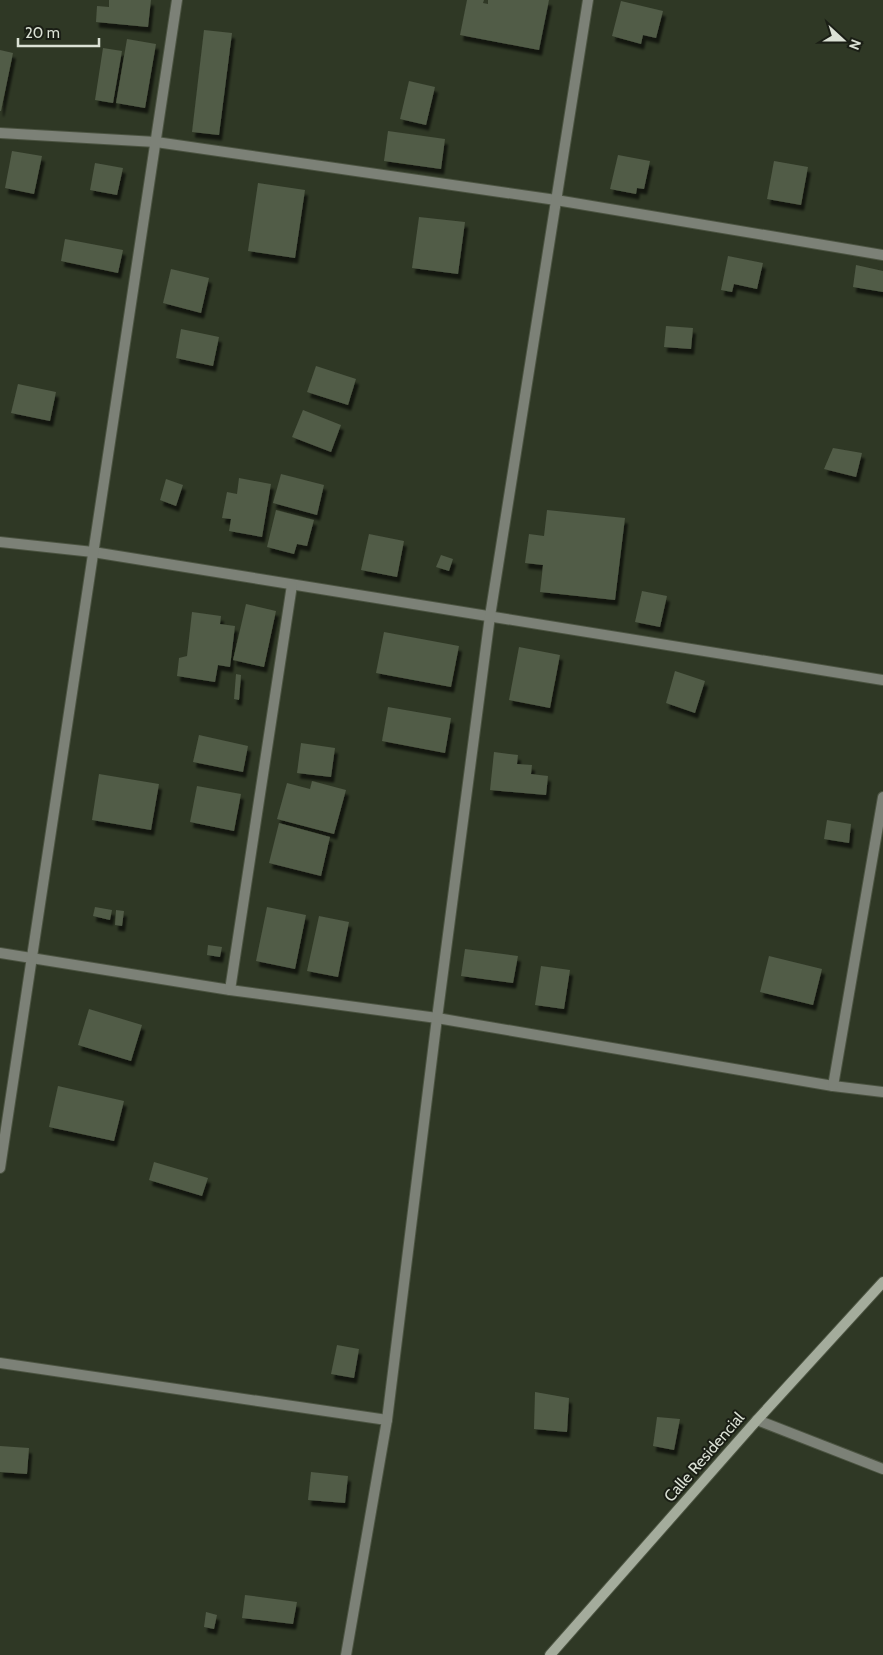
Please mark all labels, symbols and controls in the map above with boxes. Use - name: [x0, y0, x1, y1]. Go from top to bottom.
- scale bar: [18, 15, 99, 47]
- north arrow: [818, 15, 868, 65]
- text: 20 m: [25, 24, 60, 42]
- text: N: [845, 37, 865, 53]
- street label: Calle Residencial: [660, 1408, 748, 1506]

